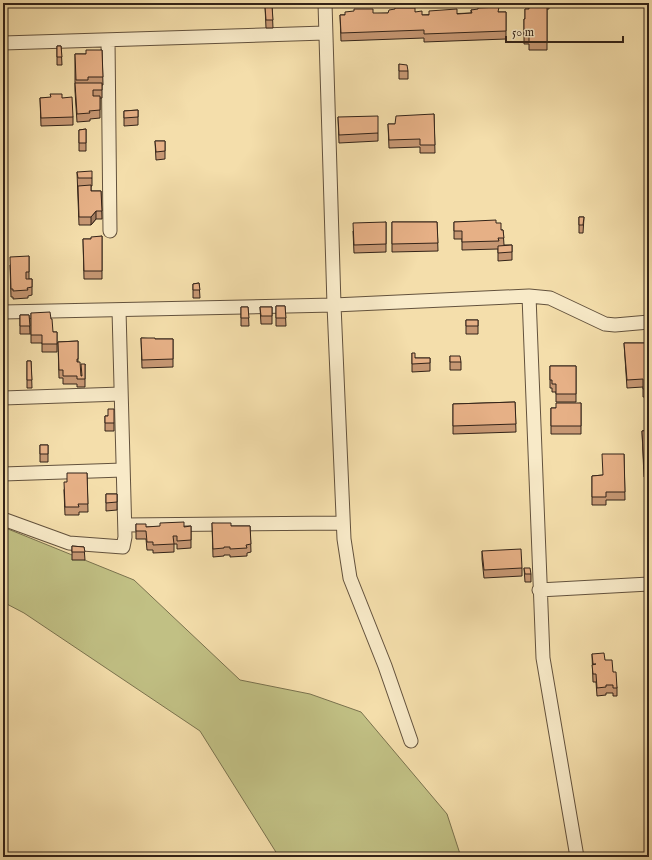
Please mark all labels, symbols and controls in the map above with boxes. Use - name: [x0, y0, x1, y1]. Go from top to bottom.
- scale bar: [506, 18, 623, 44]
- text: 50 m: [512, 25, 534, 40]

